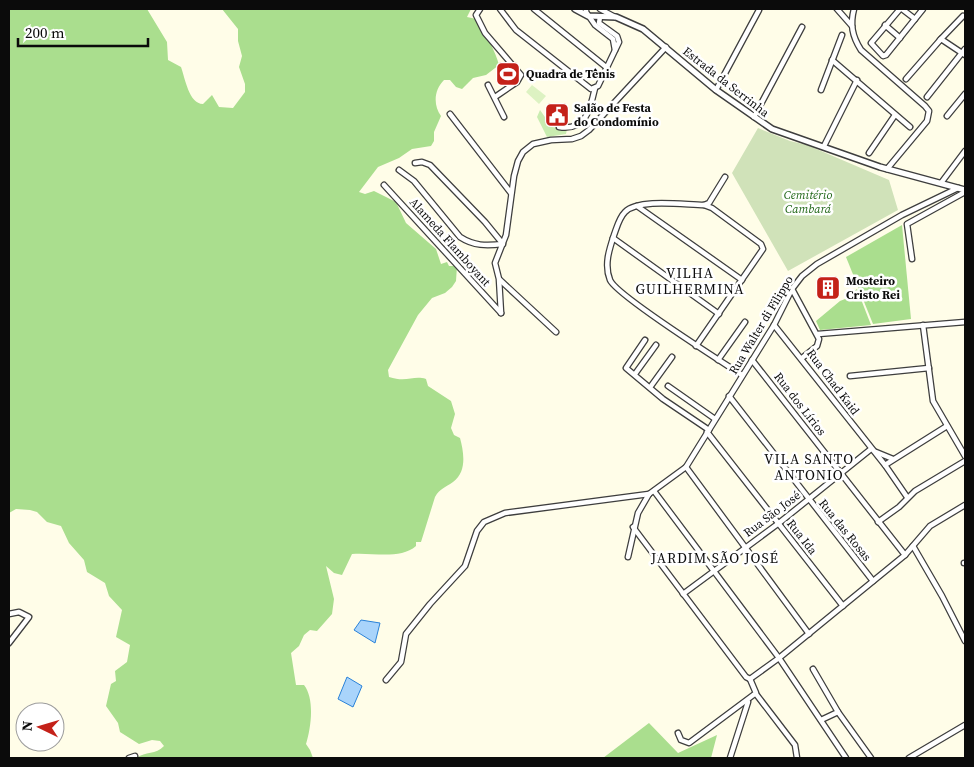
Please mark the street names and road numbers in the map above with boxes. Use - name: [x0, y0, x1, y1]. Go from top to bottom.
- street label: Estrada da Serrinha: [680, 43, 773, 121]
- street label: Alameda Flamboyant: [406, 194, 494, 290]
- street label: Rua Walter di Filippo: [725, 272, 797, 377]
- street label: Rua Chad Kaid: [803, 346, 863, 418]
- street label: Rua dos Lírios: [770, 369, 830, 439]
- street label: Rua São José: [740, 487, 804, 541]
- street label: Rua das Rosas: [815, 496, 875, 564]
- street label: Rua Ida: [783, 516, 821, 559]

